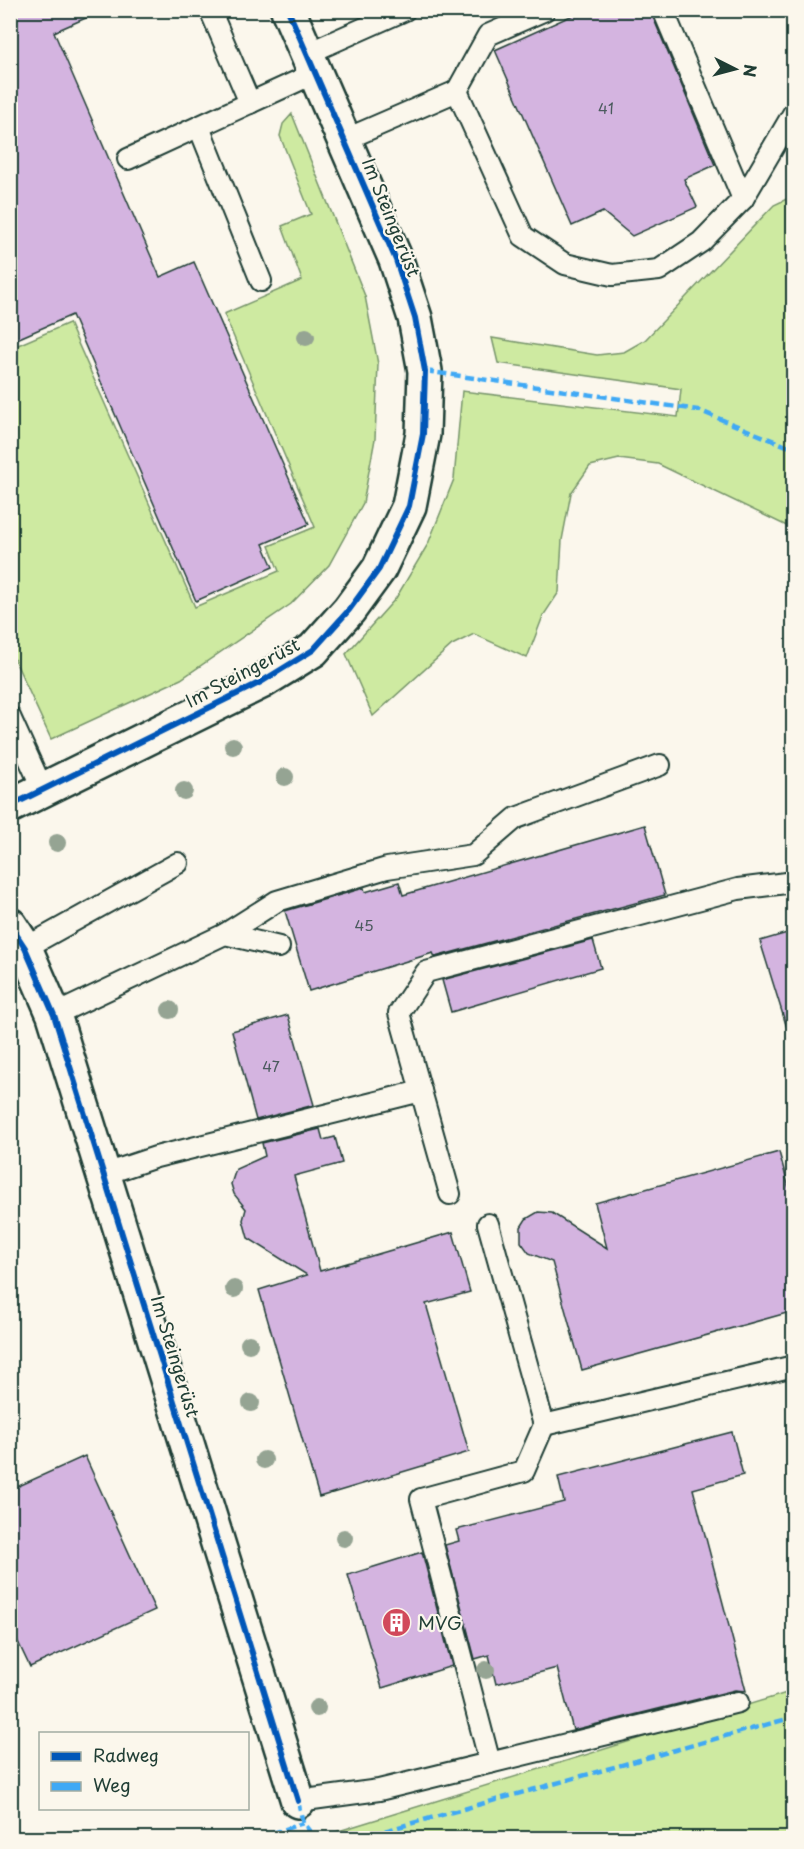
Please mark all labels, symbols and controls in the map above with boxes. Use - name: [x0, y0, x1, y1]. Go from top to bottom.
- north arrow: [705, 39, 765, 99]
- text: N: [738, 63, 764, 78]
- house number: 41: [598, 96, 614, 119]
- street label: Im Steingerüst: [356, 153, 428, 281]
- street label: Im Steingerüst: [180, 630, 304, 714]
- house number: 45: [354, 913, 374, 936]
- house number: 47: [262, 1054, 280, 1077]
- street label: Im Steingerüst: [145, 1292, 207, 1420]
- building icon: MVG: [381, 1606, 413, 1638]
- place label: MVG: [418, 1609, 462, 1636]
- legend: [39, 1732, 249, 1810]
- text: Radweg: [93, 1741, 159, 1768]
- text: Weg: [93, 1771, 131, 1798]

